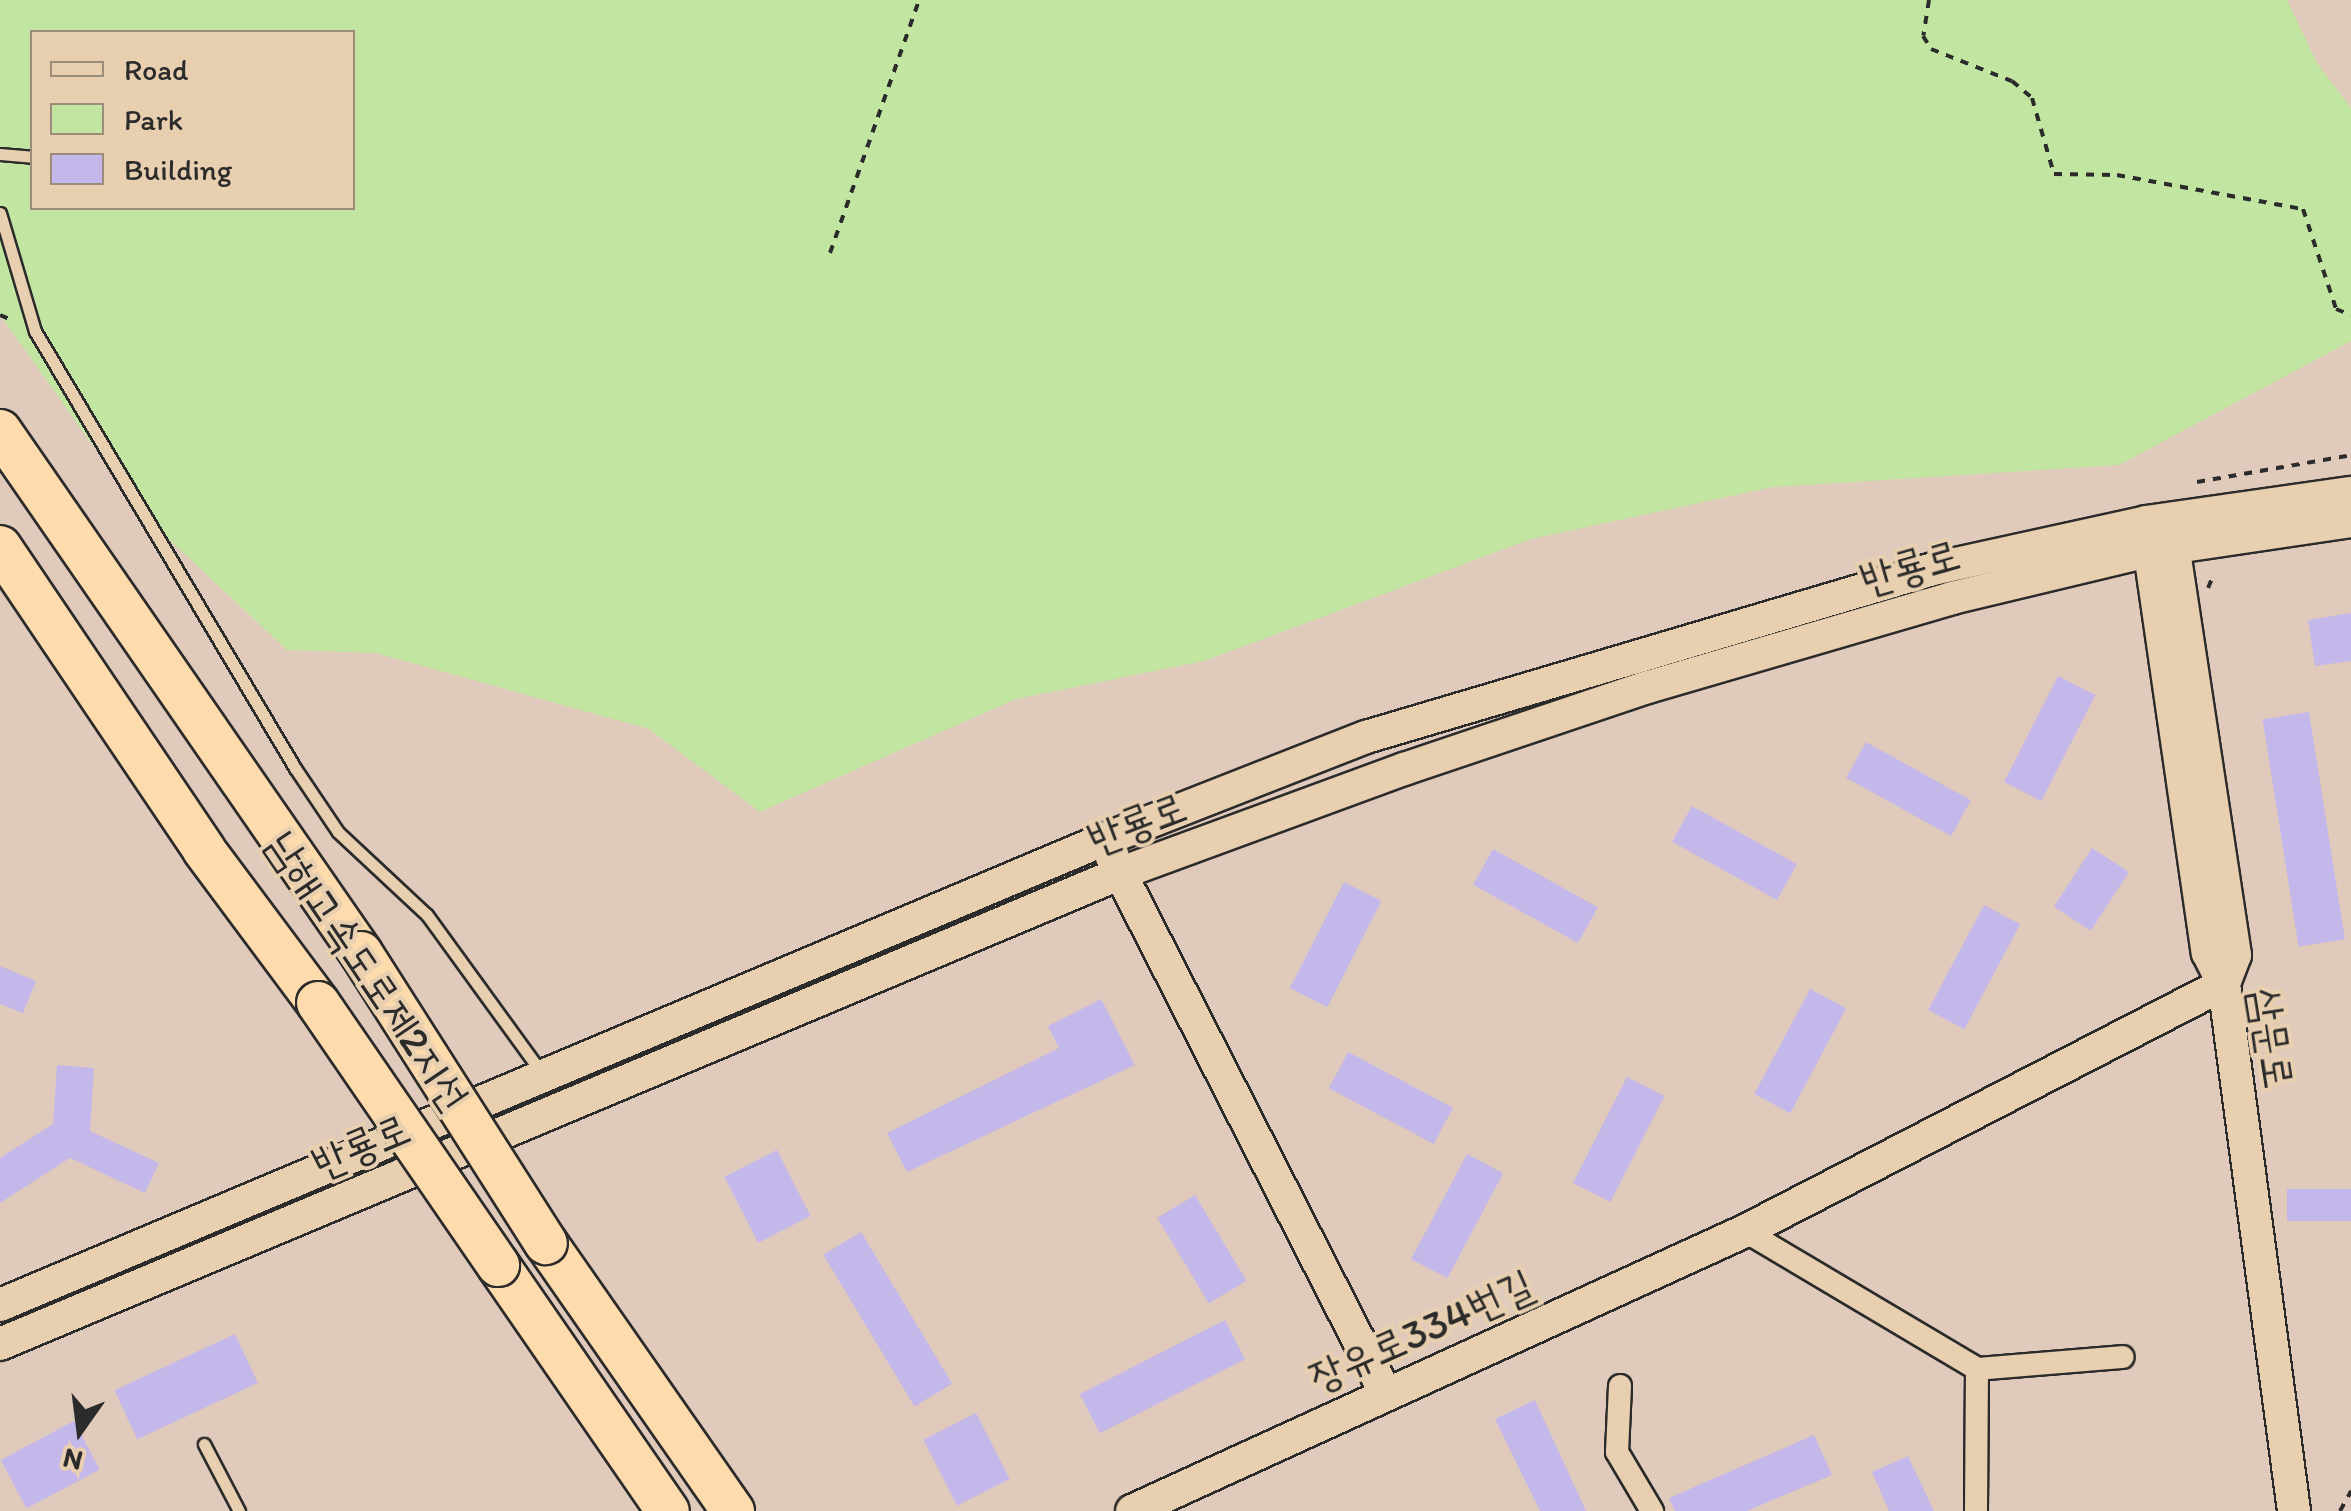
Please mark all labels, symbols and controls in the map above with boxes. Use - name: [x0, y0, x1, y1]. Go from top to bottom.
- legend: [30, 30, 355, 210]
- text: Road: [124, 51, 189, 88]
- text: Park: [124, 101, 183, 138]
- text: Building: [124, 151, 232, 188]
- street label: 반룡로: [1854, 529, 1966, 605]
- street label: 반룡로: [1081, 781, 1193, 865]
- street label: 남해고속도로제2지선: [256, 822, 480, 1120]
- street label: 삼문로: [2239, 984, 2305, 1092]
- street label: 반룡로: [304, 1103, 418, 1189]
- street label: 장유로334번길: [1301, 1259, 1541, 1403]
- north arrow: [30, 1381, 130, 1481]
- text: N: [59, 1441, 86, 1479]

